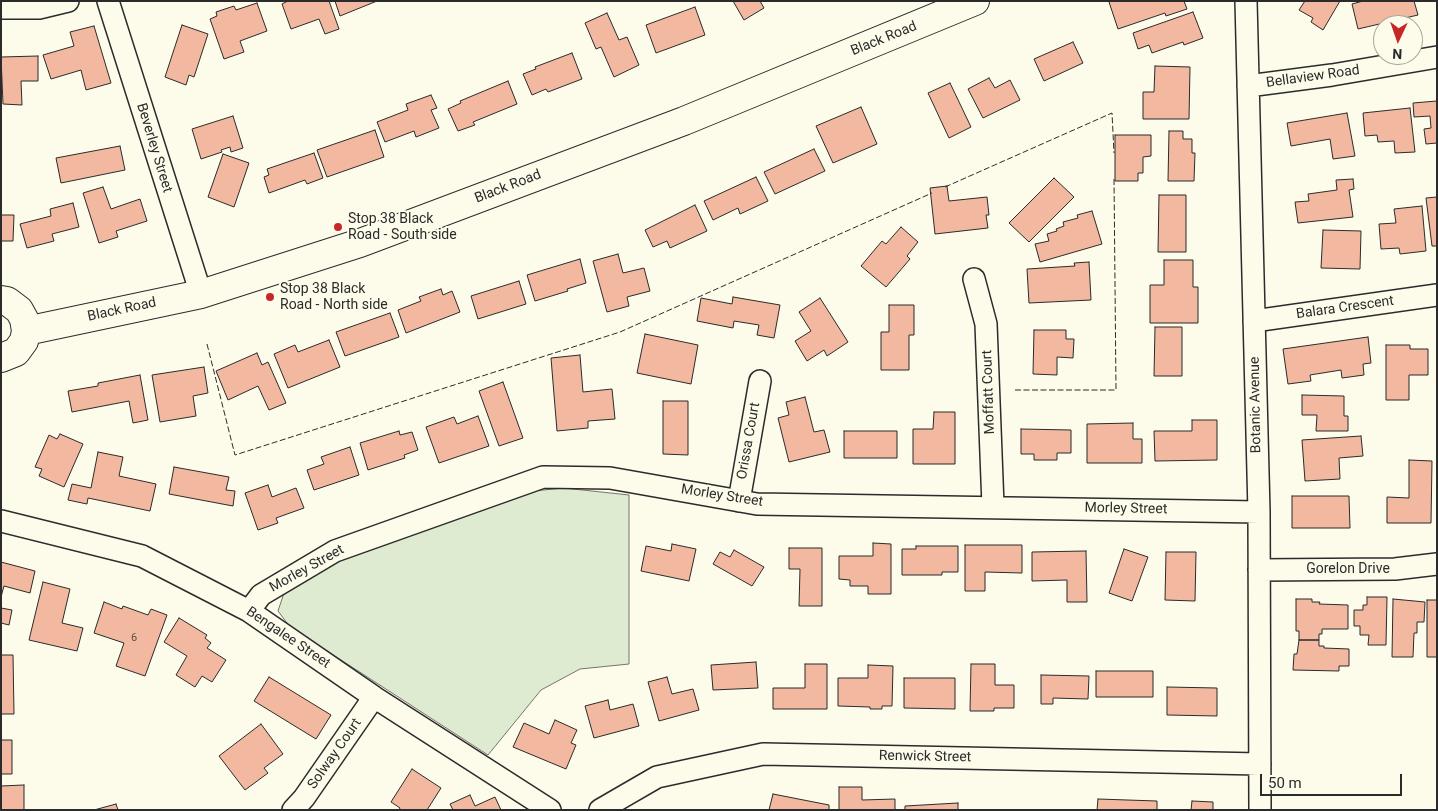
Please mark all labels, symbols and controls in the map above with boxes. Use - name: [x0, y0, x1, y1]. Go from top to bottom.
- north arrow: [1373, 15, 1423, 65]
- street label: Black Road: [849, 18, 919, 60]
- text: N: [1392, 46, 1403, 62]
- street label: Bellaview Road: [1265, 62, 1361, 92]
- street label: Beverley Street: [132, 101, 176, 195]
- street label: Black Road: [472, 167, 544, 207]
- place label: Stop 38 Black Road - South side: [348, 211, 457, 243]
- marker: Stop 38 Black Road - South side: [332, 221, 344, 233]
- place label: Stop 38 Black Road - North side: [280, 281, 388, 314]
- marker: Stop 38 Black Road - North side: [264, 291, 276, 303]
- street label: Balara Crescent: [1295, 293, 1395, 323]
- street label: Black Road: [86, 295, 158, 325]
- street label: Moffatt Court: [979, 349, 999, 435]
- street label: Botanic Avenue: [1247, 357, 1265, 453]
- street label: Orissa Court: [734, 401, 764, 481]
- street label: Morley Street: [680, 481, 764, 511]
- street label: Morley Street: [1084, 500, 1168, 518]
- street label: Morley Street: [267, 542, 347, 596]
- street label: Gorelon Drive: [1306, 561, 1390, 577]
- street label: Bengalee Street: [243, 604, 333, 672]
- house number: 6: [131, 631, 137, 645]
- street label: Solway Court: [305, 715, 365, 793]
- street label: Renwick Street: [879, 748, 971, 766]
- scale bar: [1263, 764, 1406, 796]
- text: 50 m: [1268, 774, 1302, 792]

